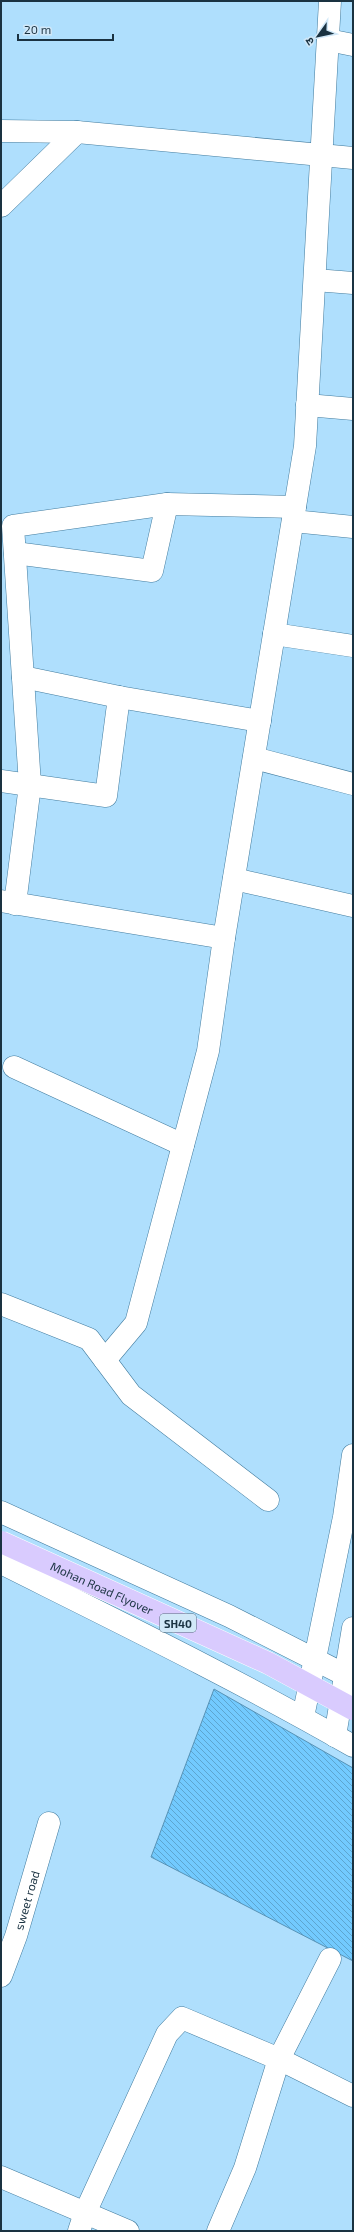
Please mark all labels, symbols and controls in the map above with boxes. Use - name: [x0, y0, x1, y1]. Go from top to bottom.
- scale bar: [18, 16, 113, 42]
- north arrow: [298, 16, 338, 56]
- text: 20 m: [24, 22, 51, 36]
- text: उ: [302, 35, 316, 48]
- street label: Mohan Road Flyover: [49, 1558, 156, 1617]
- road number: SH40: [160, 1614, 196, 1632]
- street label: sweet road: [11, 1869, 42, 1932]

